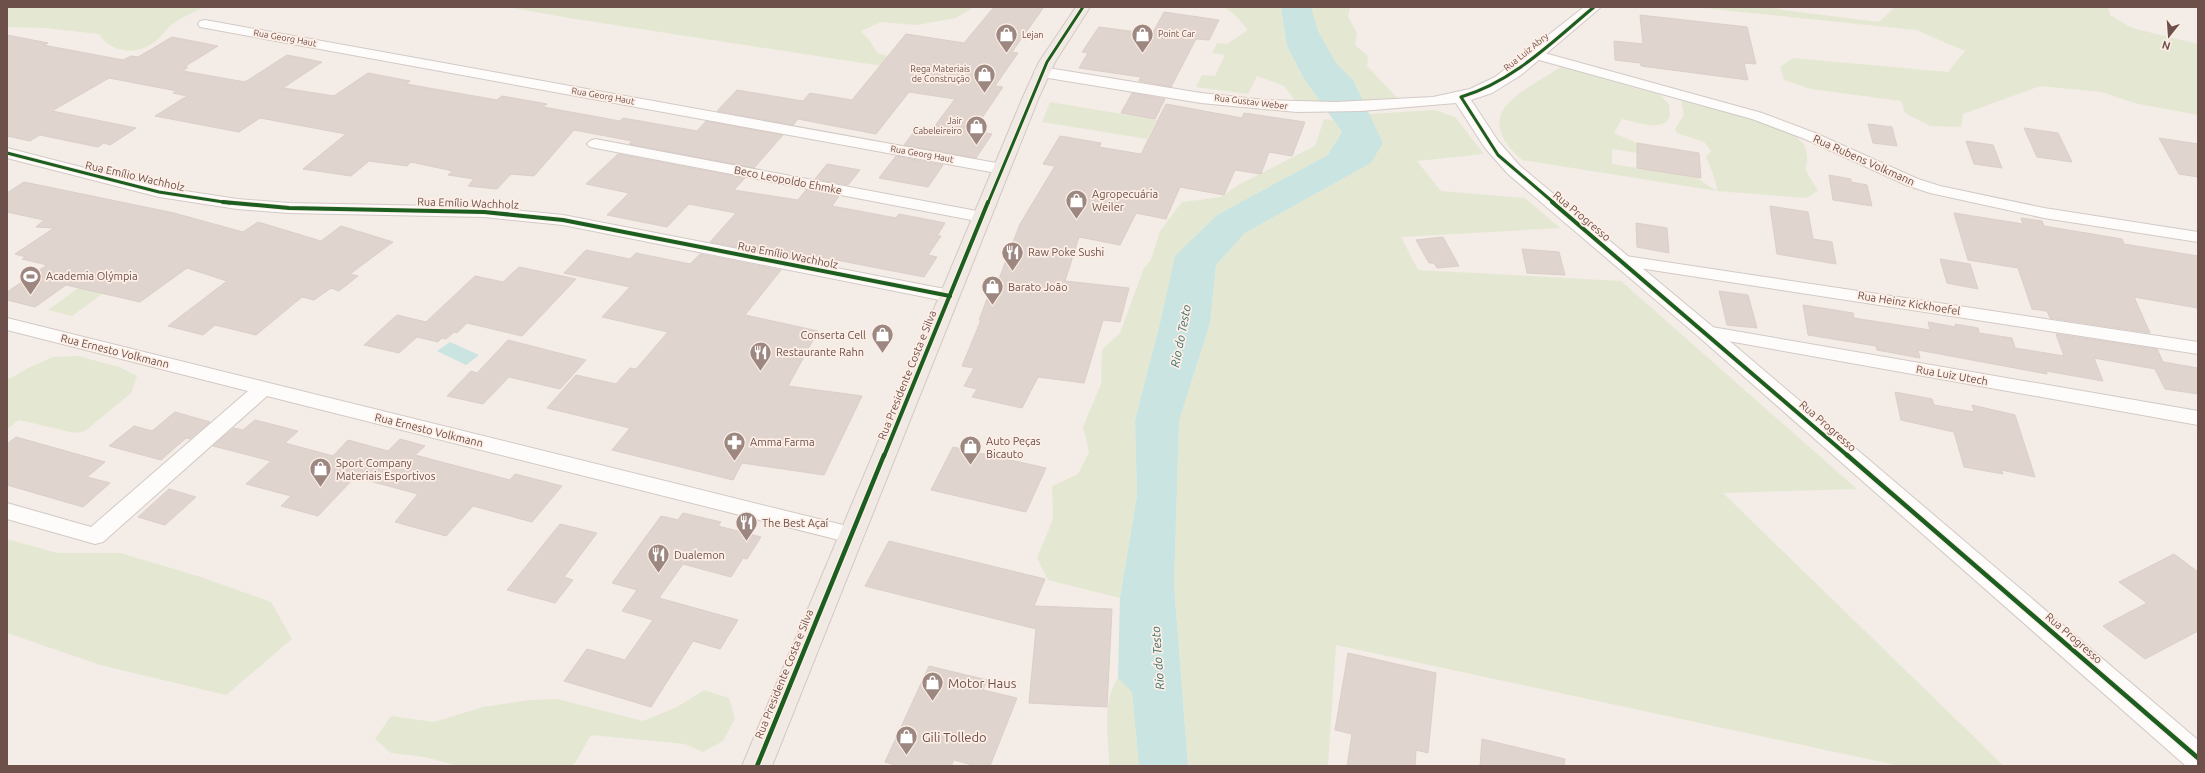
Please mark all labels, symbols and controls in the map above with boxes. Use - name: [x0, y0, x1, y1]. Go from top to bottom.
- north arrow: [2149, 16, 2189, 56]
- shop icon: Point Car: [1129, 21, 1155, 54]
- shop icon: Lejan: [994, 22, 1020, 55]
- street label: Rua Georg Haut: [253, 28, 318, 49]
- place label: Point Car: [1158, 29, 1196, 39]
- place label: Lejan: [1022, 30, 1044, 40]
- street label: Rua Luiz Abry: [1502, 31, 1551, 73]
- text: N: [2160, 39, 2172, 53]
- shop icon: Rega Materiais de Construção: [972, 61, 998, 94]
- place label: Rega Materiais de Construção: [910, 64, 970, 84]
- street label: Rua Georg Haut: [571, 86, 636, 107]
- street label: Rua Gustav Weber: [1214, 93, 1289, 112]
- shop icon: Jair Cabeleireiro: [964, 113, 990, 146]
- place label: Jair Cabeleireiro: [913, 116, 963, 136]
- street label: Rua Rubens Volkmann: [1811, 132, 1917, 188]
- street label: Rua Georg Haut: [890, 144, 955, 165]
- street label: Rua Emílio Wachholz: [84, 159, 186, 193]
- street label: Beco Leopoldo Ehmke: [733, 164, 843, 196]
- shop icon: Agropecuária Weiler: [1064, 187, 1090, 220]
- place label: Agropecuária Weiler: [1092, 188, 1158, 213]
- street label: Rua Progresso: [1551, 189, 1613, 243]
- street label: Rua Emílio Wachholz: [417, 195, 519, 211]
- street label: Rua Emílio Wachholz: [737, 239, 839, 271]
- restaurant icon: Raw Poke Sushi: [1000, 239, 1026, 272]
- place label: Raw Poke Sushi: [1028, 246, 1104, 258]
- sports icon: Academia Olýmpia: [17, 263, 43, 296]
- place label: Academia Olýmpia: [46, 270, 138, 282]
- shop icon: Barato João: [980, 274, 1006, 307]
- place label: Barato João: [1008, 281, 1068, 293]
- street label: Rua Heinz Kickhoefel: [1857, 289, 1961, 317]
- water label: Rio do Testo: [1168, 303, 1193, 368]
- street label: Rua Presidente Costa e Silva: [875, 309, 939, 441]
- shop icon: Conserta Cell: [869, 322, 895, 355]
- place label: Conserta Cell: [800, 329, 866, 341]
- street label: Rua Ernesto Volkmann: [60, 332, 170, 370]
- restaurant icon: Restaurante Rahn: [748, 339, 774, 372]
- place label: Restaurante Rahn: [776, 346, 864, 358]
- street label: Rua Luiz Utech: [1915, 363, 1989, 387]
- street label: Rua Progresso: [1797, 398, 1859, 454]
- street label: Rua Ernesto Volkmann: [374, 411, 484, 449]
- pharmacy icon: Amma Farma: [721, 429, 747, 462]
- shop icon: Auto Peças Bicauto: [957, 434, 983, 467]
- place label: Auto Peças Bicauto: [986, 435, 1041, 460]
- place label: Amma Farma: [750, 436, 815, 448]
- shop icon: Sport Company Materiais Esportivos: [308, 456, 334, 489]
- place label: Sport Company Materiais Esportivos: [336, 457, 436, 482]
- restaurant icon: The Best Açaí: [734, 510, 760, 543]
- place label: The Best Açaí: [762, 517, 829, 529]
- restaurant icon: Dualemon: [646, 542, 672, 575]
- place label: Dualemon: [674, 549, 725, 561]
- street label: Rua Presidente Costa e Silva: [752, 608, 816, 740]
- street label: Rua Progresso: [2043, 610, 2105, 666]
- water label: Rio do Testo: [1149, 625, 1166, 690]
- shop icon: Motor Haus: [920, 670, 946, 703]
- place label: Motor Haus: [948, 676, 1017, 690]
- shop icon: Gili Tolledo: [894, 724, 920, 757]
- place label: Gili Tolledo: [922, 730, 987, 744]

